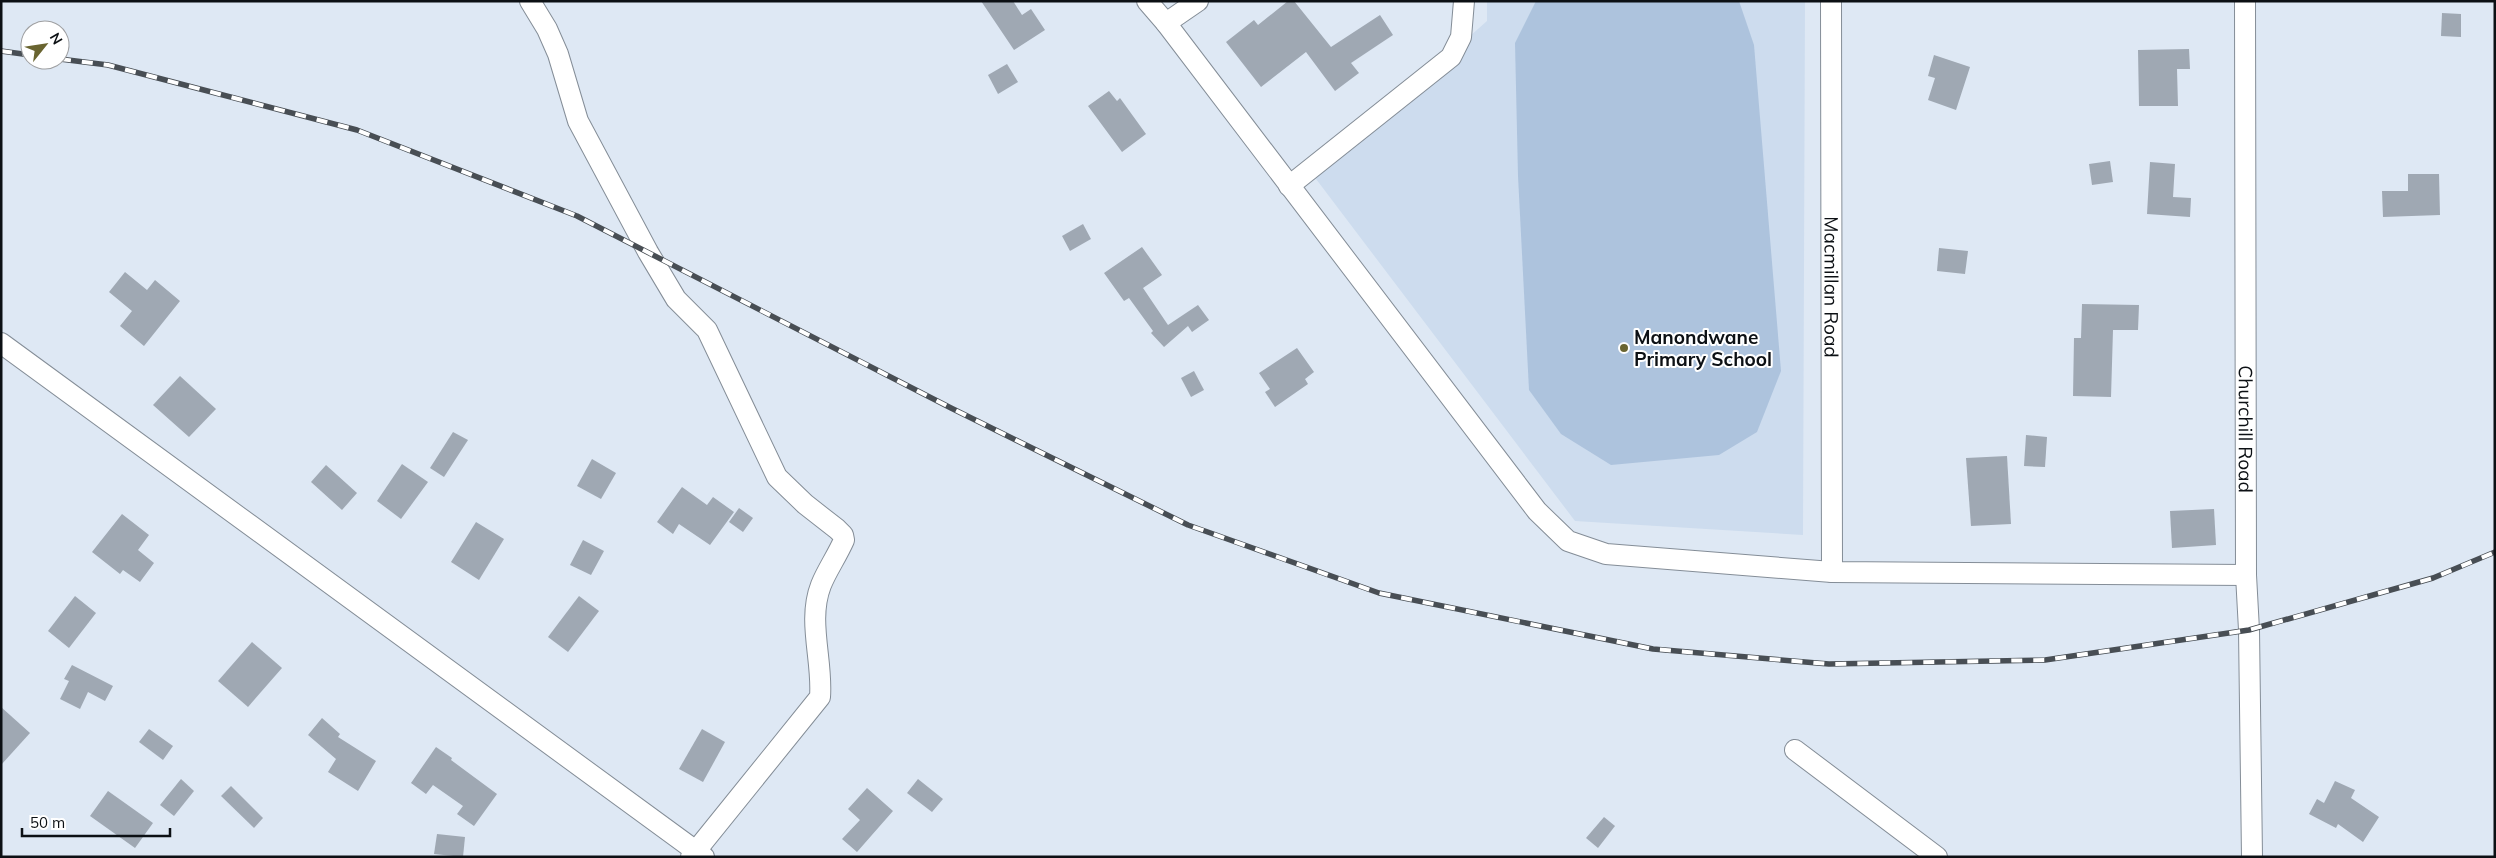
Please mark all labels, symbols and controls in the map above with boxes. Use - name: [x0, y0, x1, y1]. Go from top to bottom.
- north arrow: [20, 20, 70, 70]
- text: N: [46, 29, 67, 48]
- street label: Macmillan Road: [1819, 216, 1844, 358]
- place label: Manondwane Primary School: [1634, 325, 1772, 371]
- marker: Manondwane Primary School: [1618, 342, 1630, 354]
- street label: Churchill Road: [2234, 365, 2258, 493]
- scale bar: [22, 806, 170, 838]
- text: 50 m: [30, 813, 65, 832]

